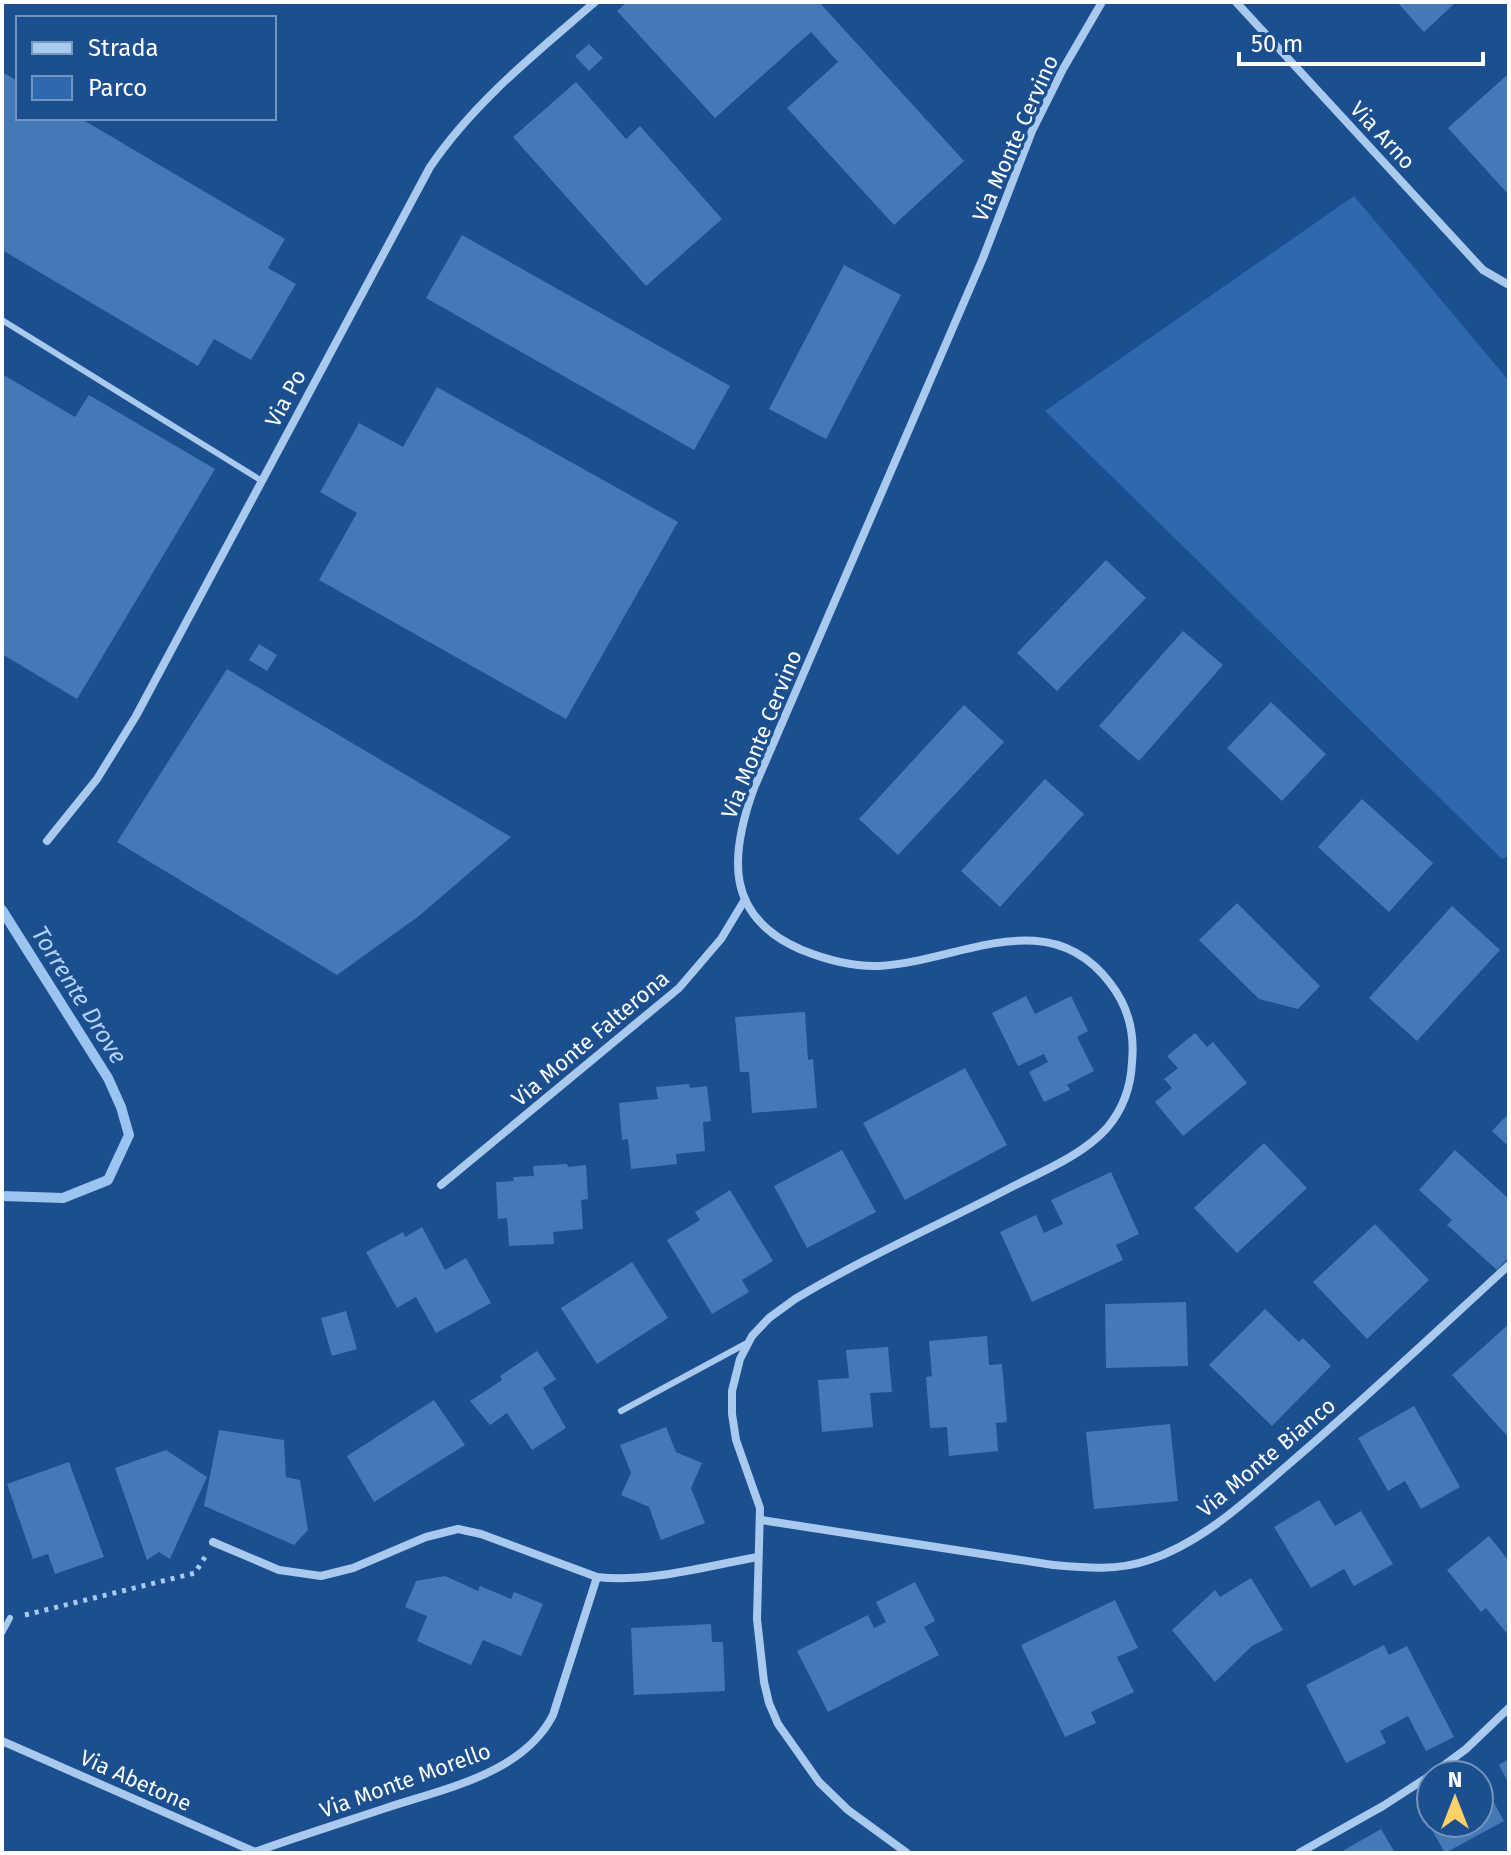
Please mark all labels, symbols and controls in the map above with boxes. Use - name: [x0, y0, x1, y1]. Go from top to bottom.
- legend: [16, 16, 276, 120]
- scale bar: [1239, 16, 1483, 66]
- text: 50 m: [1251, 30, 1303, 58]
- text: Strada: [88, 34, 159, 62]
- street label: Via Monte Cervino: [967, 51, 1064, 226]
- text: Parco: [88, 74, 147, 102]
- street label: Via Arno: [1344, 96, 1421, 175]
- street label: Via Po: [259, 365, 312, 432]
- street label: Via Monte Cervino: [715, 646, 808, 823]
- water label: Torrente Drove: [26, 921, 132, 1069]
- street label: Via Monte Falterona: [506, 965, 675, 1112]
- street label: Via Monte Bianco: [1192, 1392, 1341, 1523]
- street label: Via Monte Morello: [316, 1737, 494, 1824]
- street label: Via Abetone: [76, 1744, 196, 1817]
- north arrow: [1415, 1759, 1495, 1839]
- text: N: [1448, 1766, 1462, 1793]

